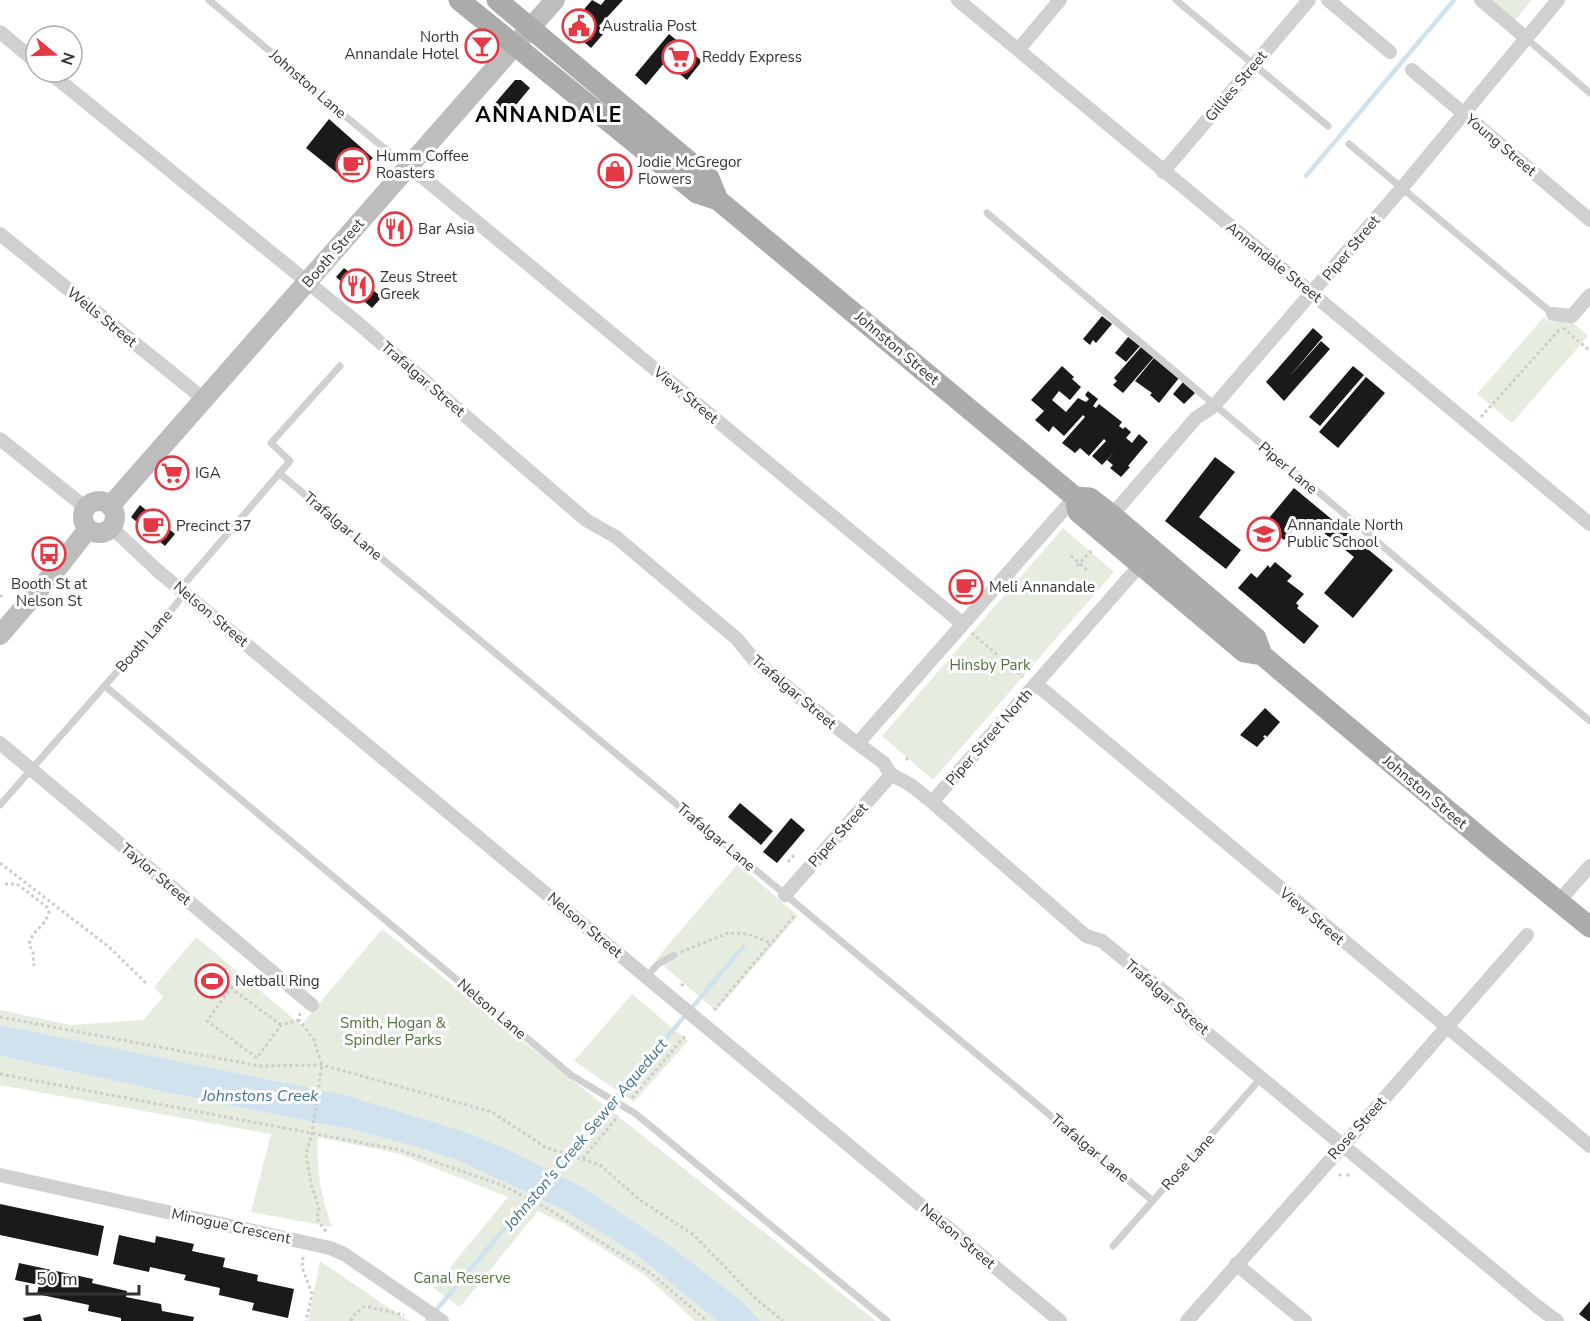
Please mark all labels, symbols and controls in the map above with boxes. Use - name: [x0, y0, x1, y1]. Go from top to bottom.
- public building icon: Australia Post: [561, 8, 597, 44]
- place label: Australia Post: [602, 16, 697, 36]
- north arrow: [24, 24, 84, 84]
- place label: North Annandale Hotel: [344, 27, 460, 64]
- bar icon: North Annandale Hotel: [464, 28, 500, 64]
- supermarket icon: Reddy Express: [661, 39, 697, 75]
- street label: Johnston Lane: [265, 44, 351, 123]
- street label: Gillies Street: [1200, 46, 1272, 126]
- place label: Reddy Express: [702, 47, 802, 67]
- text: N: [55, 49, 80, 68]
- district label: ANNANDALE: [475, 101, 623, 129]
- street label: Young Street: [1461, 109, 1541, 181]
- place label: Humm Coffee Roasters: [376, 146, 469, 183]
- cafe icon: Humm Coffee Roasters: [335, 147, 371, 183]
- place label: Jodie McGregor Flowers: [637, 152, 742, 189]
- shop icon: Jodie McGregor Flowers: [597, 153, 633, 189]
- street label: Piper Street: [1318, 210, 1385, 285]
- restaurant icon: Bar Asia: [377, 211, 413, 247]
- street label: Booth Street: [297, 214, 369, 292]
- street label: Annandale Street: [1222, 217, 1327, 307]
- place label: Bar Asia: [418, 219, 475, 239]
- place label: Zeus Street Greek: [380, 267, 458, 304]
- restaurant icon: Zeus Street Greek: [339, 268, 375, 304]
- street label: Wells Street: [63, 283, 142, 352]
- street label: Johnston Street: [850, 306, 944, 390]
- street label: Trafalgar Street: [377, 337, 470, 422]
- street label: View Street: [649, 361, 723, 429]
- street label: Piper Lane: [1254, 437, 1322, 499]
- supermarket icon: IGA: [154, 455, 190, 491]
- place label: IGA: [195, 463, 221, 483]
- street label: Trafalgar Lane: [299, 487, 387, 565]
- cafe icon: Precinct 37: [135, 508, 171, 544]
- place label: Annandale North Public School: [1287, 515, 1403, 552]
- place label: Precinct 37: [176, 516, 252, 536]
- school or university icon: Annandale North Public School: [1246, 516, 1282, 552]
- bus stop icon: Booth St at Nelson St: [31, 536, 67, 572]
- cafe icon: Meli Annandale: [948, 569, 984, 605]
- place label: Booth St at Nelson St: [11, 574, 88, 611]
- street label: Nelson Street: [169, 577, 253, 652]
- place label: Meli Annandale: [989, 577, 1095, 597]
- street label: Booth Lane: [111, 605, 177, 677]
- street label: Trafalgar Street: [747, 651, 841, 734]
- park label: Hinsby Park: [950, 655, 1031, 675]
- street label: Piper Street North: [941, 684, 1037, 790]
- street label: Johnston Street: [1378, 750, 1472, 834]
- street label: Trafalgar Lane: [672, 798, 760, 876]
- street label: Piper Street: [804, 798, 873, 871]
- street label: Taylor Street: [117, 839, 196, 910]
- street label: View Street: [1275, 882, 1349, 950]
- street label: Nelson Street: [543, 888, 627, 963]
- street label: Trafalgar Street: [1121, 955, 1214, 1040]
- sports icon: Netball Ring: [194, 963, 230, 999]
- place label: Netball Ring: [235, 971, 320, 991]
- street label: Nelson Lane: [453, 974, 531, 1044]
- park label: Smith, Hogan & Spindler Parks: [340, 1013, 447, 1050]
- water label: Johnston's Creek Sewer Aqueduct: [498, 1034, 673, 1236]
- water label: Johnstons Creek: [201, 1085, 319, 1107]
- street label: Rose Street: [1323, 1092, 1391, 1164]
- street label: Trafalgar Lane: [1046, 1109, 1134, 1187]
- street label: Rose Lane: [1157, 1129, 1219, 1195]
- street label: Nelson Street: [916, 1199, 1000, 1274]
- street label: Minogue Crescent: [170, 1204, 293, 1249]
- scale bar: [27, 1258, 140, 1296]
- text: 50 m: [36, 1267, 78, 1291]
- park label: Canal Reserve: [413, 1268, 511, 1288]

